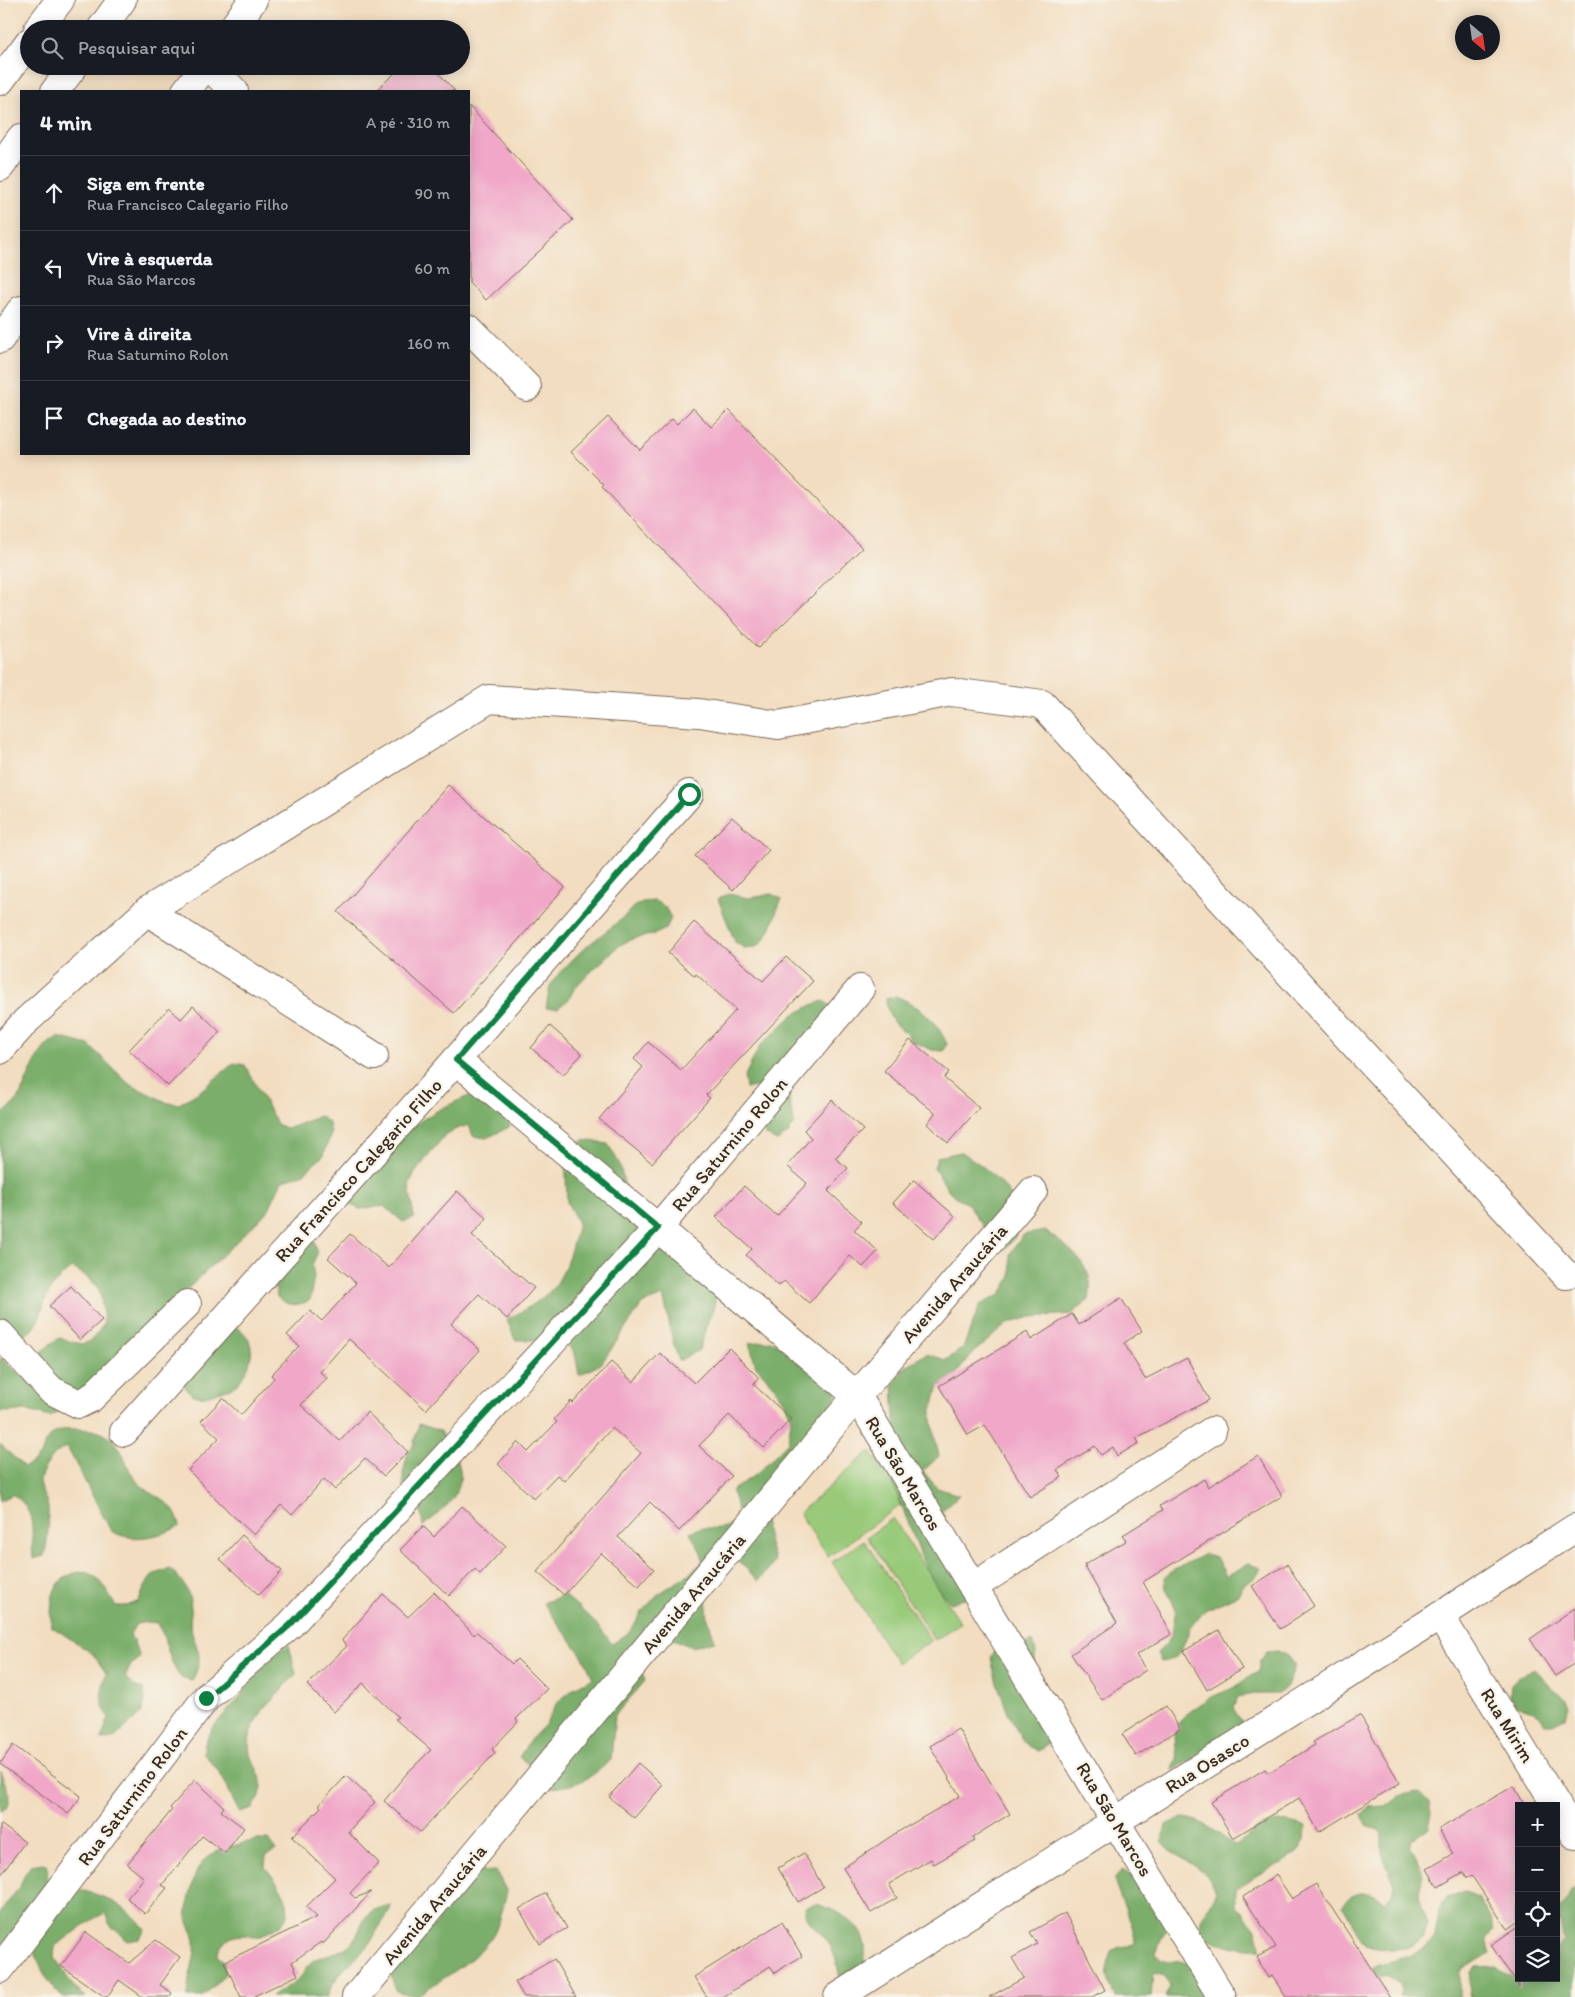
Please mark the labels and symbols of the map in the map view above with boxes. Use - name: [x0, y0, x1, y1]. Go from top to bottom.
- north arrow: [1455, 15, 1500, 60]
- route start: [678, 783, 701, 806]
- street label: Rua Saturnino Rolon: [667, 1072, 792, 1216]
- street label: Rua Francisco Calegario Filho: [270, 1074, 447, 1267]
- street label: Avenida Araucária: [896, 1219, 1012, 1347]
- street label: Rua São Marcos: [860, 1412, 947, 1535]
- street label: Avenida Araucária: [636, 1528, 750, 1658]
- street label: Rua Mirim: [1476, 1684, 1540, 1767]
- route end: [195, 1687, 218, 1710]
- street label: Rua Saturnino Rolon: [73, 1722, 192, 1870]
- street label: Rua Osasco: [1161, 1729, 1254, 1798]
- street label: Rua São Marcos: [1071, 1758, 1158, 1881]
- street label: Avenida Araucária: [377, 1839, 491, 1969]

